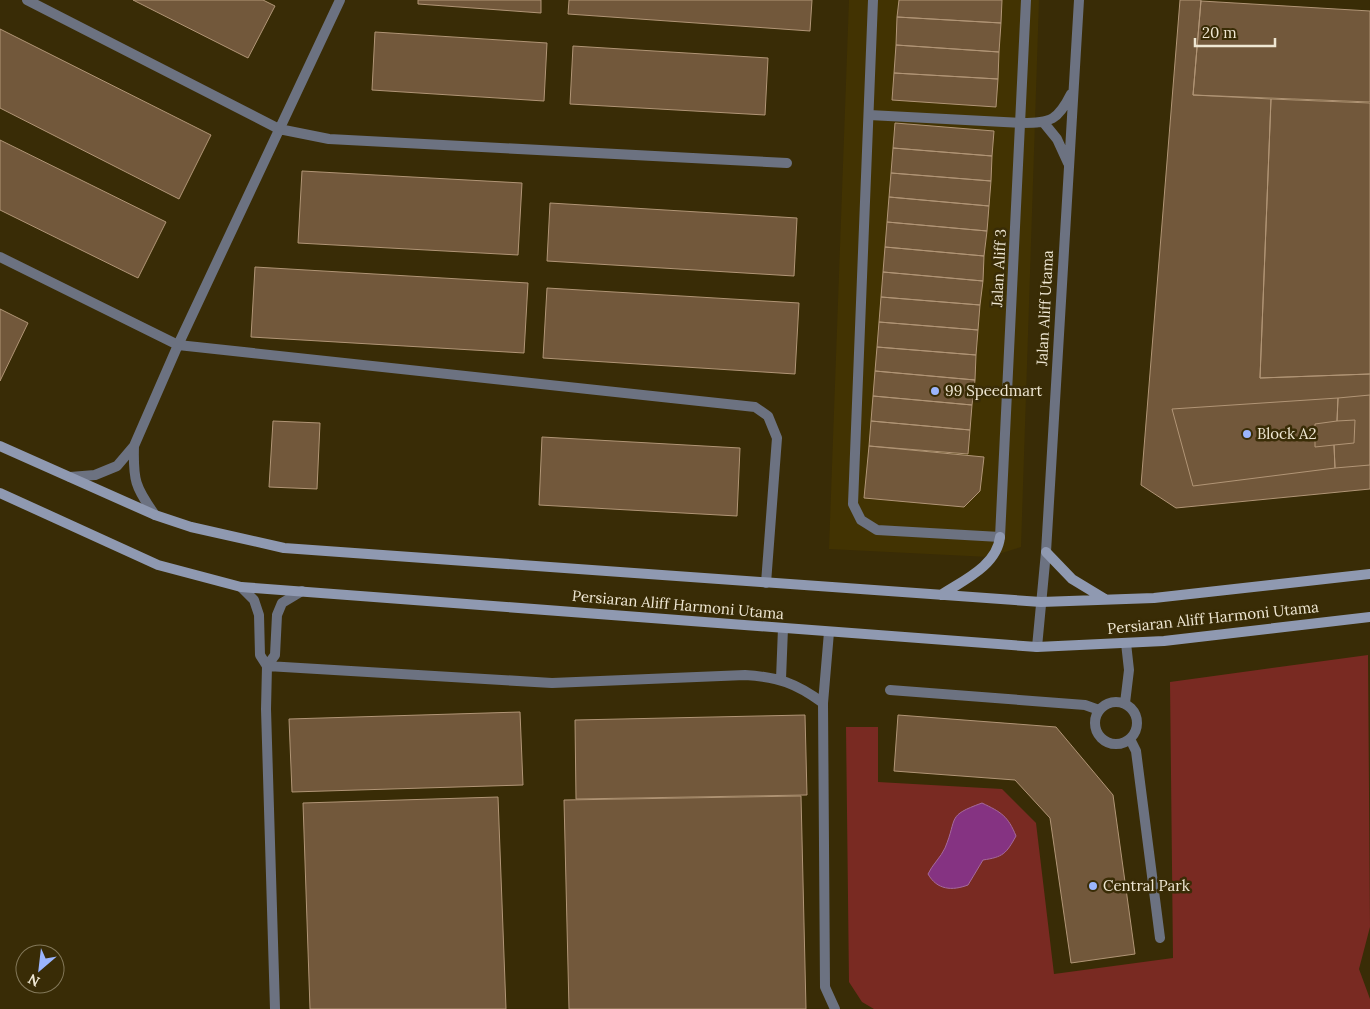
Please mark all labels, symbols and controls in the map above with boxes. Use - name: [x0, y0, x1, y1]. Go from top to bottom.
- scale bar: [1195, 15, 1275, 47]
- text: 20 m: [1202, 23, 1237, 42]
- street label: Jalan Aliff 3: [987, 228, 1010, 309]
- street label: Jalan Aliff Utama: [1032, 249, 1057, 367]
- place label: 99 Speedmart: [945, 381, 1042, 400]
- marker: 99 Speedmart: [929, 385, 941, 397]
- place label: Block A2: [1257, 424, 1317, 443]
- marker: Block A2: [1241, 428, 1253, 440]
- street label: Persiaran Aliff Harmoni Utama: [571, 586, 785, 623]
- street label: Persiaran Aliff Harmoni Utama: [1106, 597, 1320, 638]
- place label: Central Park: [1103, 876, 1190, 895]
- marker: Central Park: [1087, 880, 1099, 892]
- north arrow: [15, 944, 65, 994]
- text: N: [25, 970, 43, 991]

